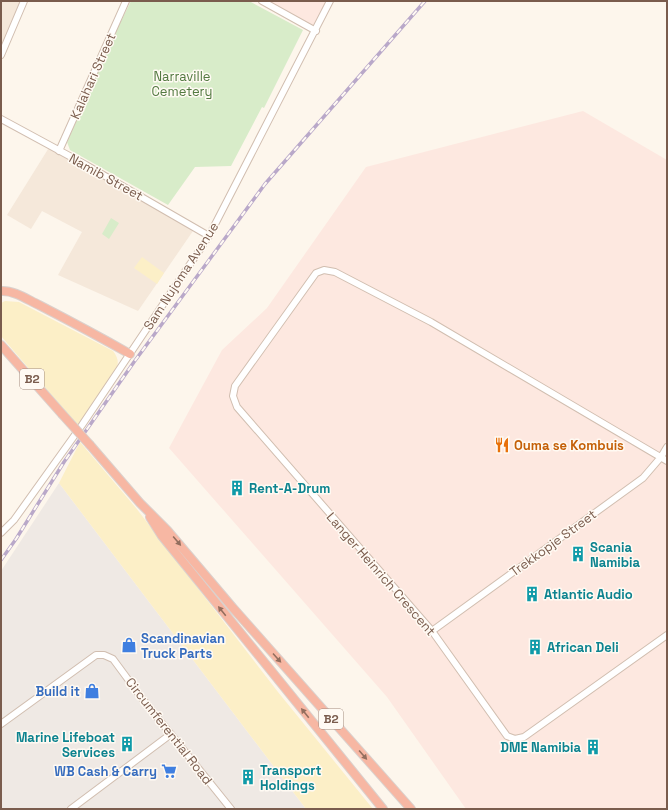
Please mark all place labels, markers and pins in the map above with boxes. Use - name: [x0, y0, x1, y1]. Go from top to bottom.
- restaurant icon: Ouma se Kombuis: [493, 436, 511, 454]
- place label: Ouma se Kombuis: [514, 437, 624, 454]
- building icon: Rent-A-Drum: [228, 479, 246, 497]
- place label: Rent-A-Drum: [249, 480, 330, 497]
- place label: Scania Namibia: [590, 539, 641, 571]
- building icon: Scania Namibia: [569, 545, 587, 563]
- building icon: Atlantic Audio: [523, 585, 541, 603]
- place label: Atlantic Audio: [544, 586, 633, 603]
- place label: Scandinavian Truck Parts: [141, 630, 225, 662]
- shop icon: Scandinavian Truck Parts: [120, 636, 138, 654]
- building icon: African Deli: [526, 638, 544, 656]
- place label: African Deli: [547, 639, 619, 656]
- shop icon: Build it: [83, 682, 101, 700]
- place label: Build it: [35, 683, 80, 700]
- place label: Marine Lifeboat Services: [16, 729, 115, 761]
- building icon: Marine Lifeboat Services: [118, 735, 136, 753]
- building icon: DME Namibia: [584, 738, 602, 756]
- place label: DME Namibia: [500, 739, 581, 756]
- supermarket icon: WB Cash & Carry: [160, 762, 178, 780]
- place label: Transport Holdings: [260, 762, 321, 794]
- place label: WB Cash & Carry: [54, 763, 157, 780]
- building icon: Transport Holdings: [239, 768, 257, 786]

